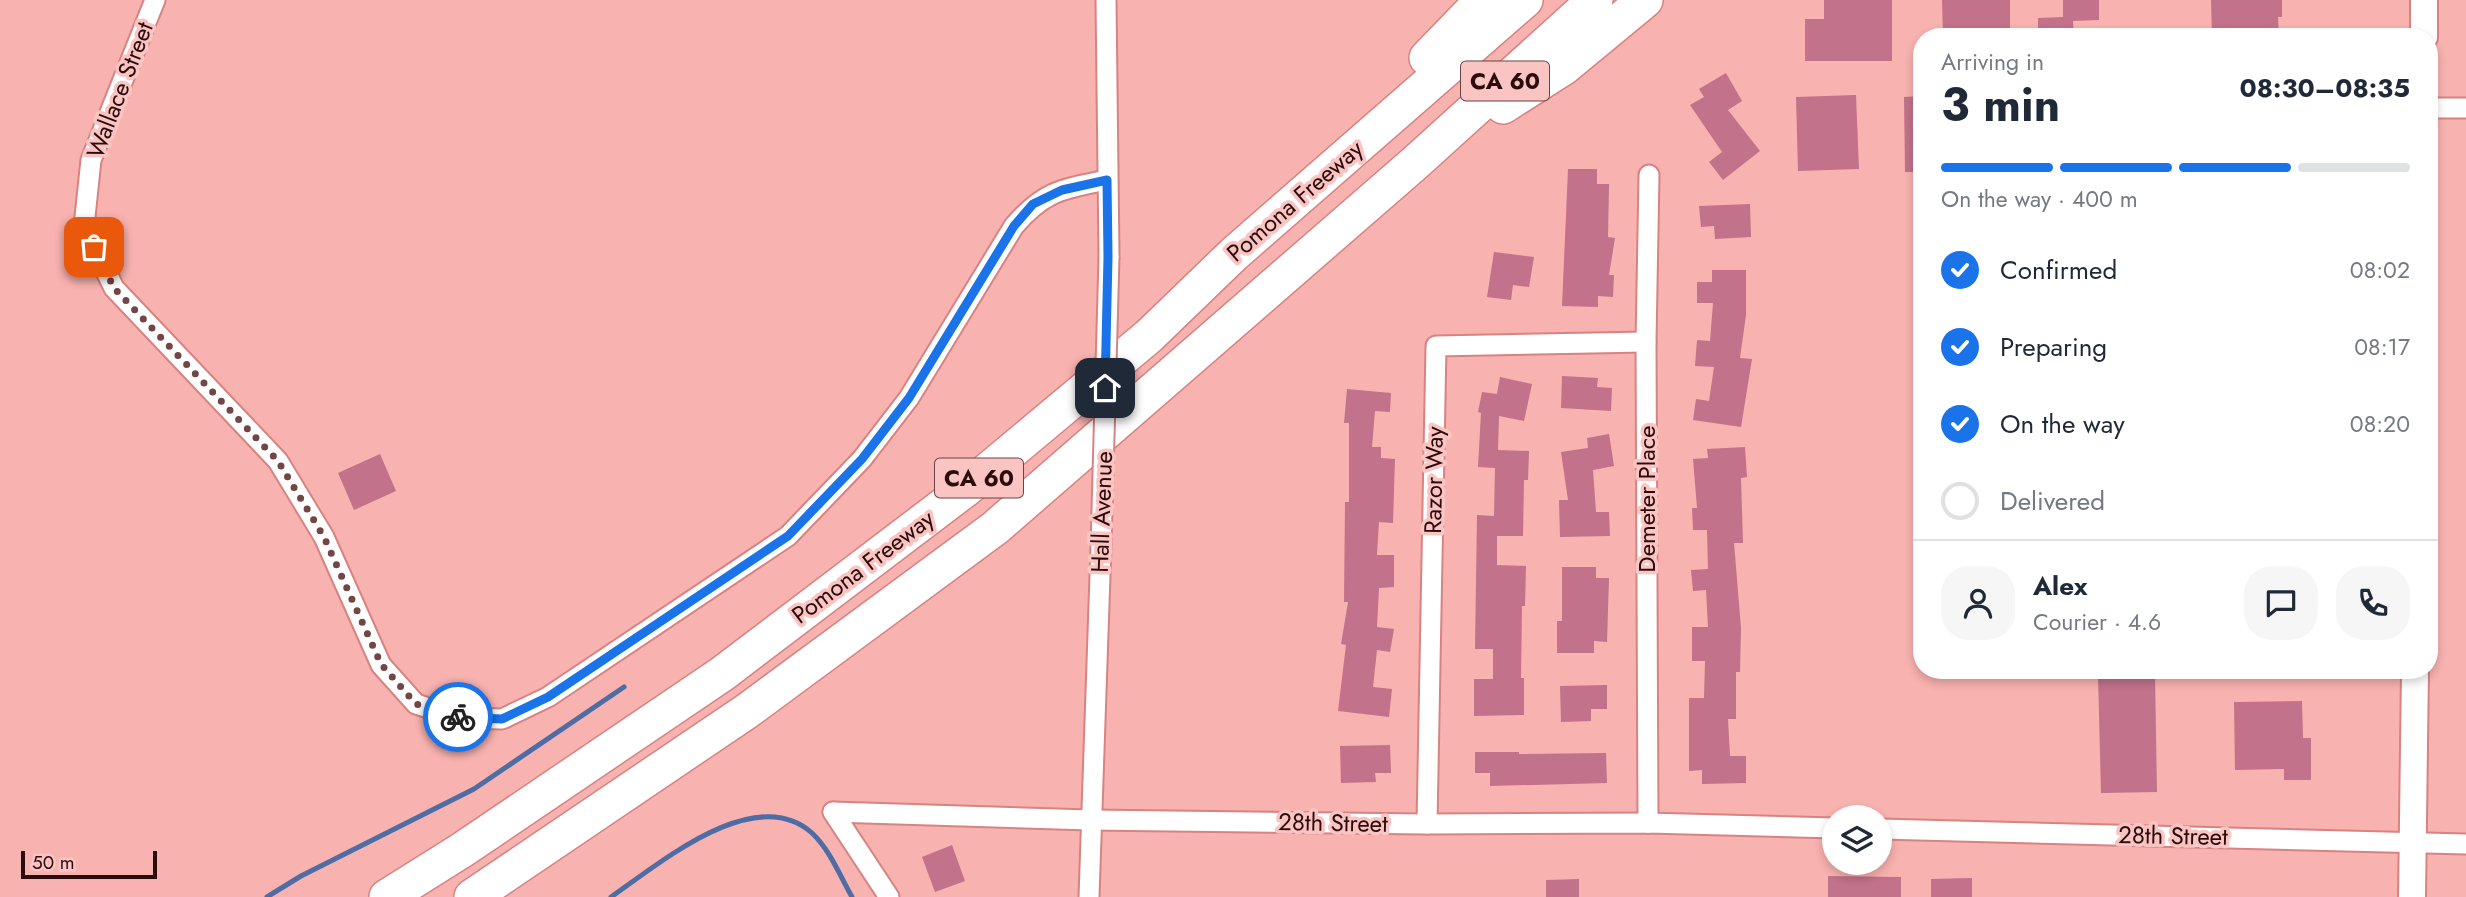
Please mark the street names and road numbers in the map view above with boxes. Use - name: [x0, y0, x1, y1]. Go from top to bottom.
- street label: Wallace Street: [77, 16, 162, 163]
- road number: CA 60: [1461, 61, 1549, 100]
- street label: Pomona Freeway: [1219, 131, 1371, 270]
- street label: Razor Way: [1415, 425, 1452, 534]
- street label: Demeter Place: [1629, 425, 1664, 573]
- street label: Hall Avenue: [1082, 451, 1121, 573]
- road number: CA 60: [935, 458, 1023, 498]
- street label: Pomona Freeway: [784, 501, 942, 632]
- street label: 28th Street: [1278, 804, 1388, 841]
- street label: 28th Street: [2118, 817, 2228, 854]

